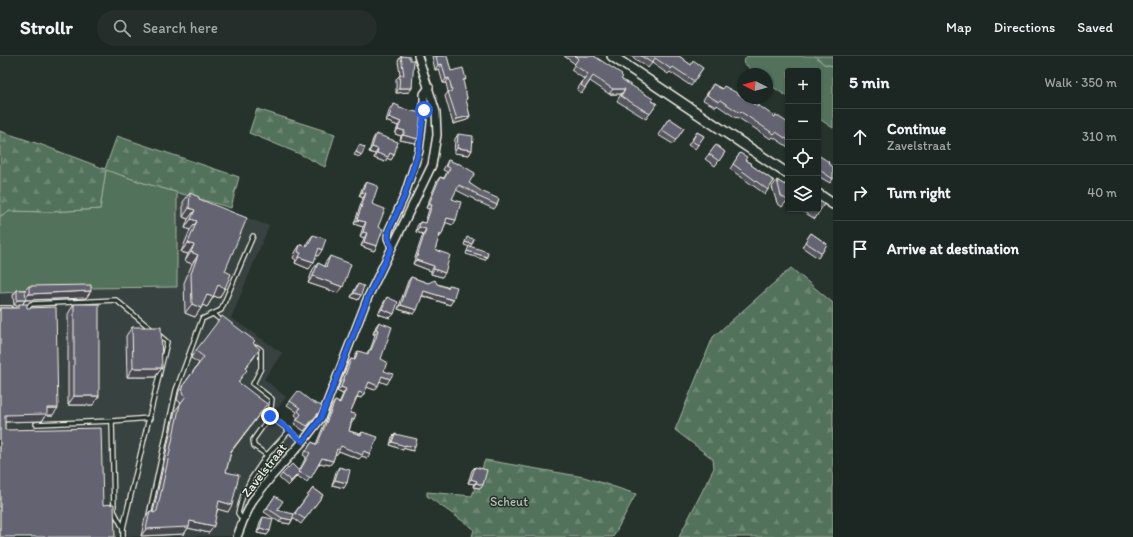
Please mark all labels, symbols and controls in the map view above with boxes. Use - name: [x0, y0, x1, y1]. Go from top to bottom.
- search box: [97, 10, 377, 46]
- text: Strollr: [20, 16, 73, 39]
- icon: search: [111, 17, 133, 39]
- text: Search here: [143, 19, 218, 37]
- text: Map: [946, 19, 972, 36]
- text: Directions: [994, 19, 1055, 36]
- text: Saved: [1077, 19, 1113, 36]
- north arrow: [737, 68, 773, 104]
- map controls: [785, 68, 821, 212]
- button: +: [785, 68, 821, 104]
- text: 5 min: [849, 72, 889, 92]
- text: Walk · 350 m: [1045, 75, 1117, 90]
- route start: [415, 101, 433, 119]
- button: −: [785, 104, 821, 140]
- text: Continue: [887, 120, 946, 138]
- icon: ahead: [849, 126, 871, 148]
- text: 310 m: [1082, 129, 1117, 144]
- text: Zavelstraat: [887, 138, 951, 153]
- button: locate: [785, 140, 821, 176]
- button: layers: [785, 176, 821, 212]
- icon: right: [849, 182, 871, 204]
- text: Turn right: [887, 184, 951, 202]
- text: 40 m: [1087, 185, 1117, 200]
- icon: arrive: [849, 238, 871, 260]
- text: Arrive at destination: [887, 240, 1019, 258]
- route end: [261, 407, 279, 425]
- street label: Zavelstraat: [238, 440, 290, 500]
- park label: Scheut: [490, 494, 528, 509]

